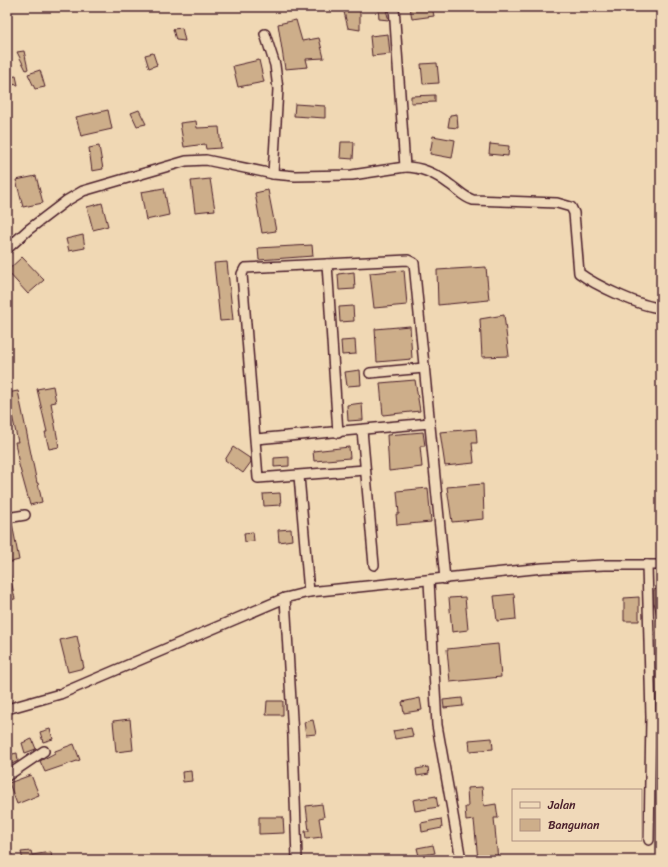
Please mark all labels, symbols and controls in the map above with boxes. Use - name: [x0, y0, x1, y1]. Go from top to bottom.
- legend: [512, 789, 642, 841]
- text: Jalan: [547, 794, 576, 816]
- text: Bangunan: [548, 814, 600, 836]

